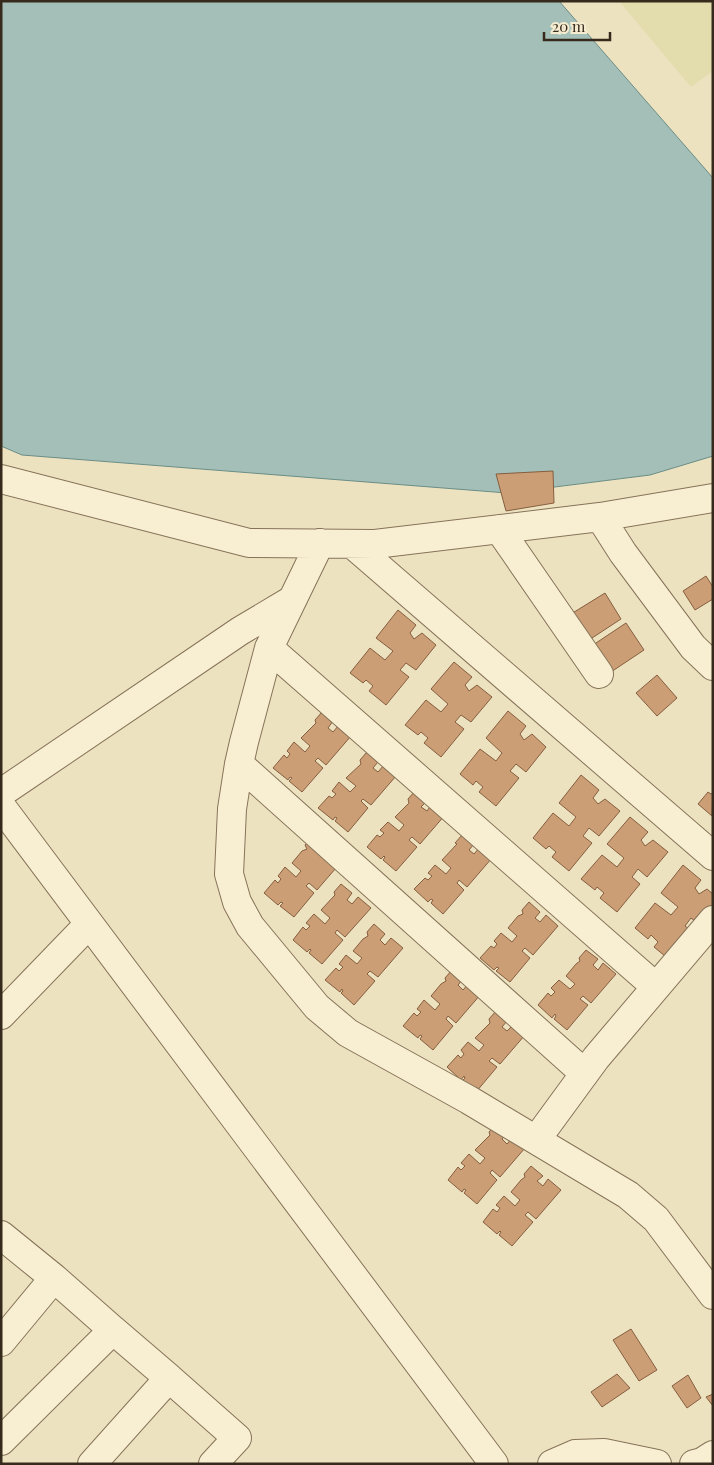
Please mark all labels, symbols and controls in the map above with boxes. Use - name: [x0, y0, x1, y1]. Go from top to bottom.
- scale bar: [544, 10, 610, 42]
- text: 20 m: [552, 16, 586, 36]

